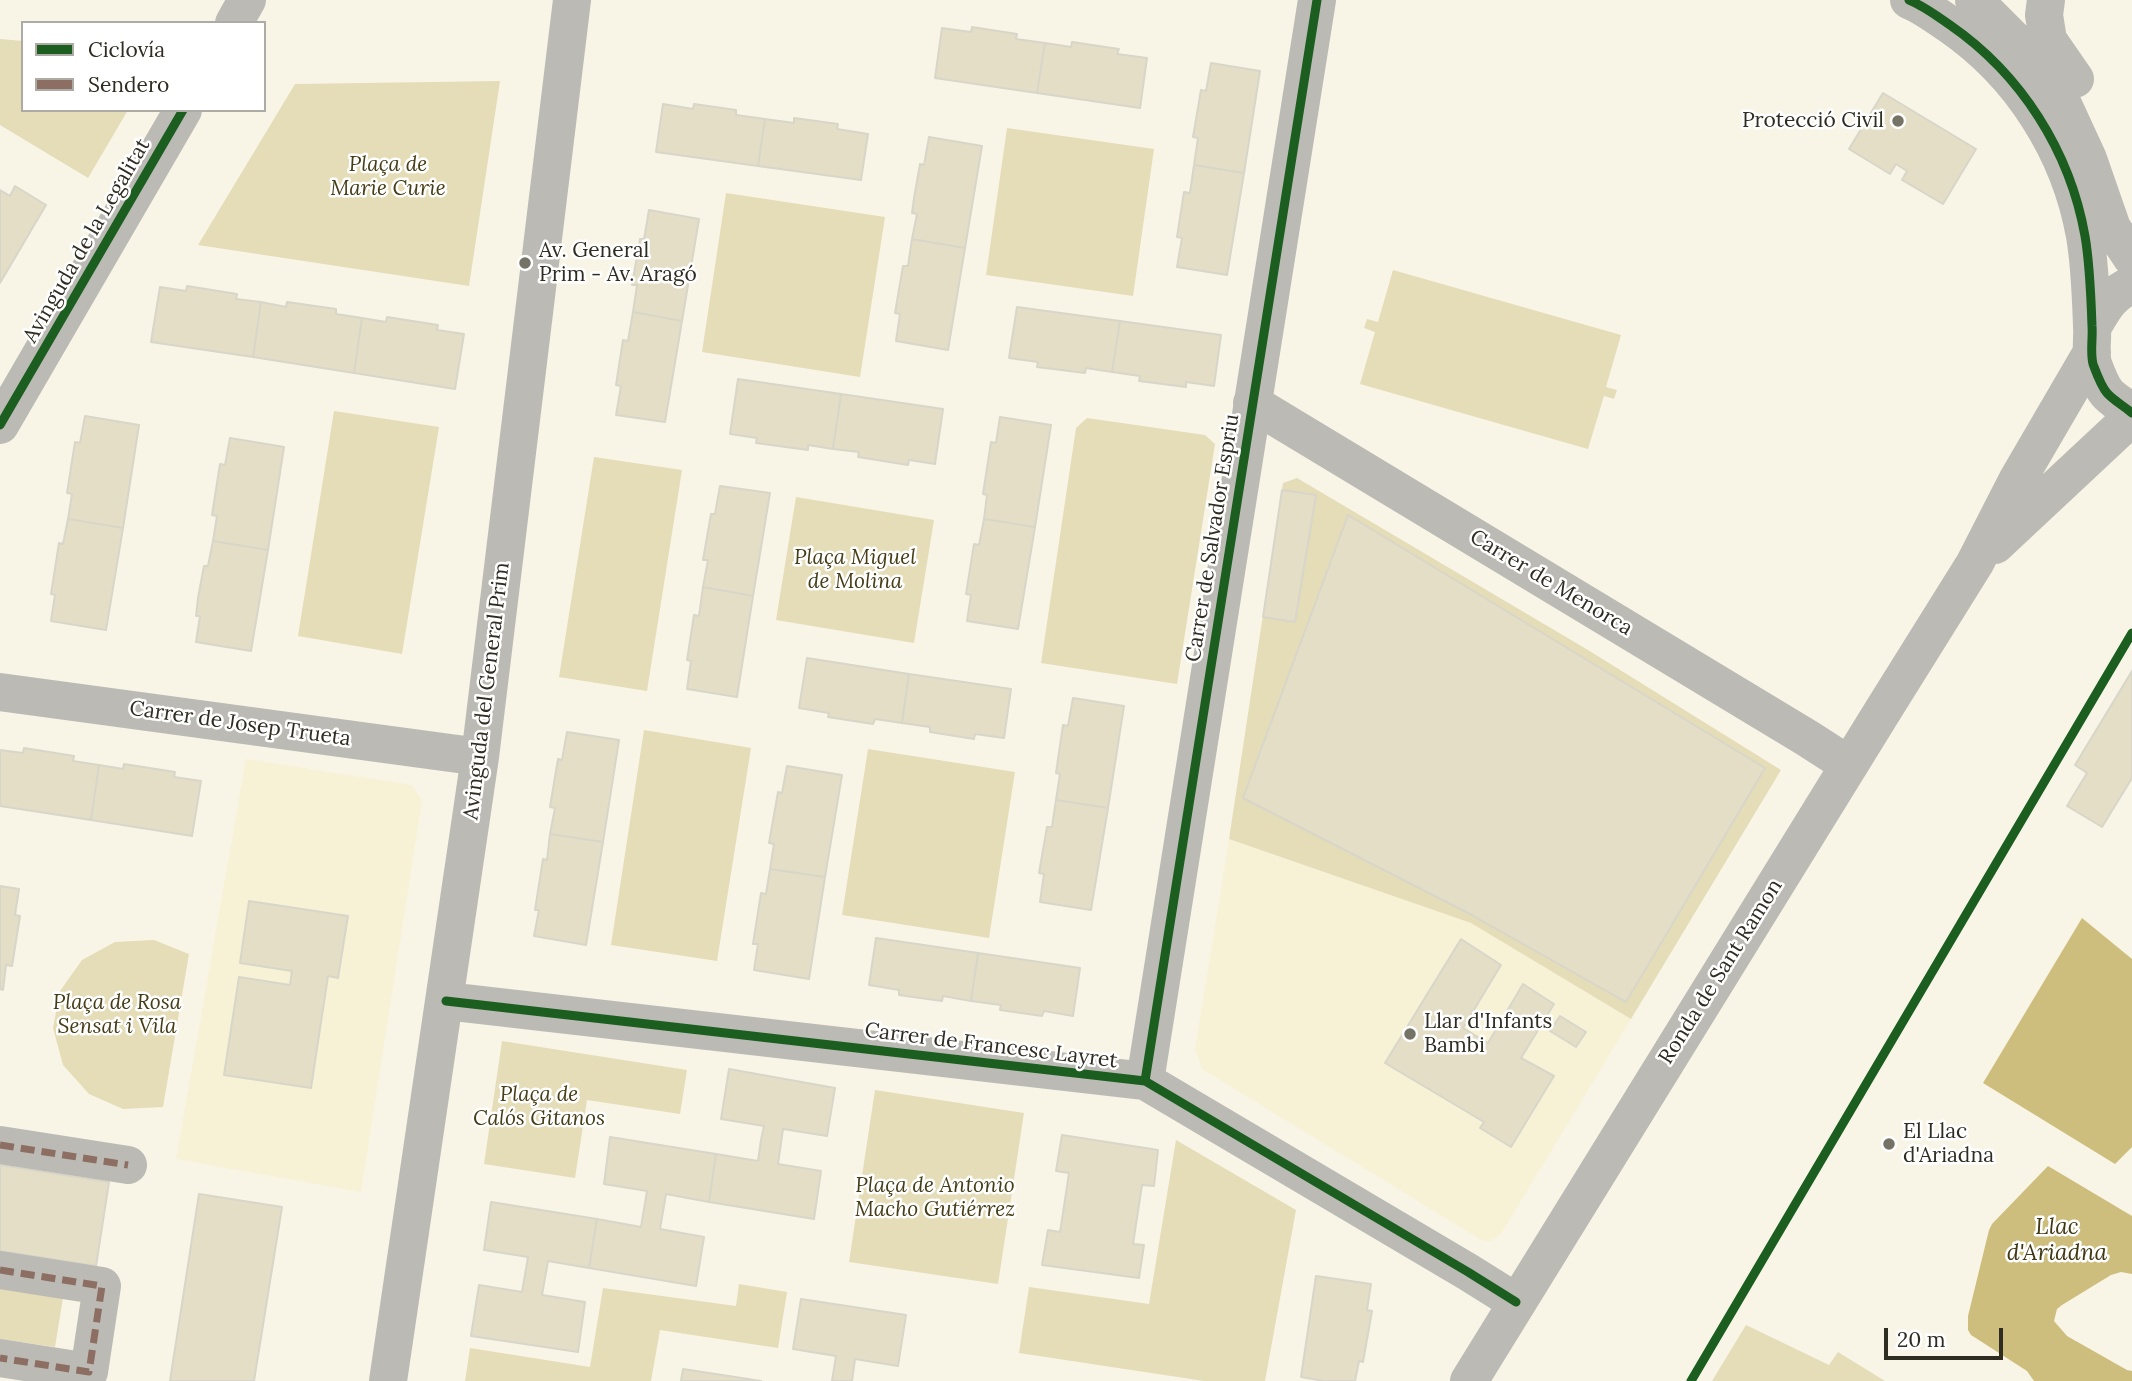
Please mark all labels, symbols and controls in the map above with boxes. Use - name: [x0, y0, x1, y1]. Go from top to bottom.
- legend: [21, 21, 266, 112]
- text: Ciclovía: [88, 36, 165, 63]
- text: Sendero: [88, 71, 169, 98]
- place label: Protecció Civil: [1742, 108, 1884, 134]
- marker: Protecció Civil: [1890, 113, 1906, 129]
- street label: Avinguda de la Legalitat: [18, 134, 156, 348]
- park label: Plaça de Marie Curie: [330, 152, 446, 202]
- place label: Av. General Prim - Av. Aragó: [539, 238, 697, 288]
- marker: Av. General Prim - Av. Aragó: [517, 255, 533, 271]
- street label: Carrer de Salvador Espriu: [1181, 412, 1245, 664]
- street label: Carrer de Menorca: [1465, 524, 1637, 642]
- park label: Plaça Miguel de Molina: [794, 545, 916, 595]
- street label: Avinguda del General Prim: [459, 561, 515, 821]
- street label: Carrer de Josep Trueta: [128, 696, 352, 752]
- street label: Ronda de Sant Ramon: [1654, 875, 1788, 1069]
- park label: Plaça de Rosa Sensat i Vila: [53, 990, 181, 1040]
- place label: Llar d'Infants Bambi: [1424, 1009, 1552, 1059]
- street label: Carrer de Francesc Layret: [863, 1018, 1119, 1074]
- marker: Llar d'Infants Bambi: [1402, 1026, 1418, 1042]
- park label: Plaça de Calós Gitanos: [473, 1082, 605, 1132]
- place label: El Llac d'Ariadna: [1903, 1119, 1994, 1169]
- marker: El Llac d'Ariadna: [1881, 1136, 1897, 1152]
- park label: Plaça de Antonio Macho Gutiérrez: [855, 1173, 1015, 1223]
- water label: Llac d'Ariadna: [2007, 1213, 2107, 1267]
- scale bar: [1887, 1314, 2006, 1358]
- text: 20 m: [1897, 1326, 1946, 1353]

